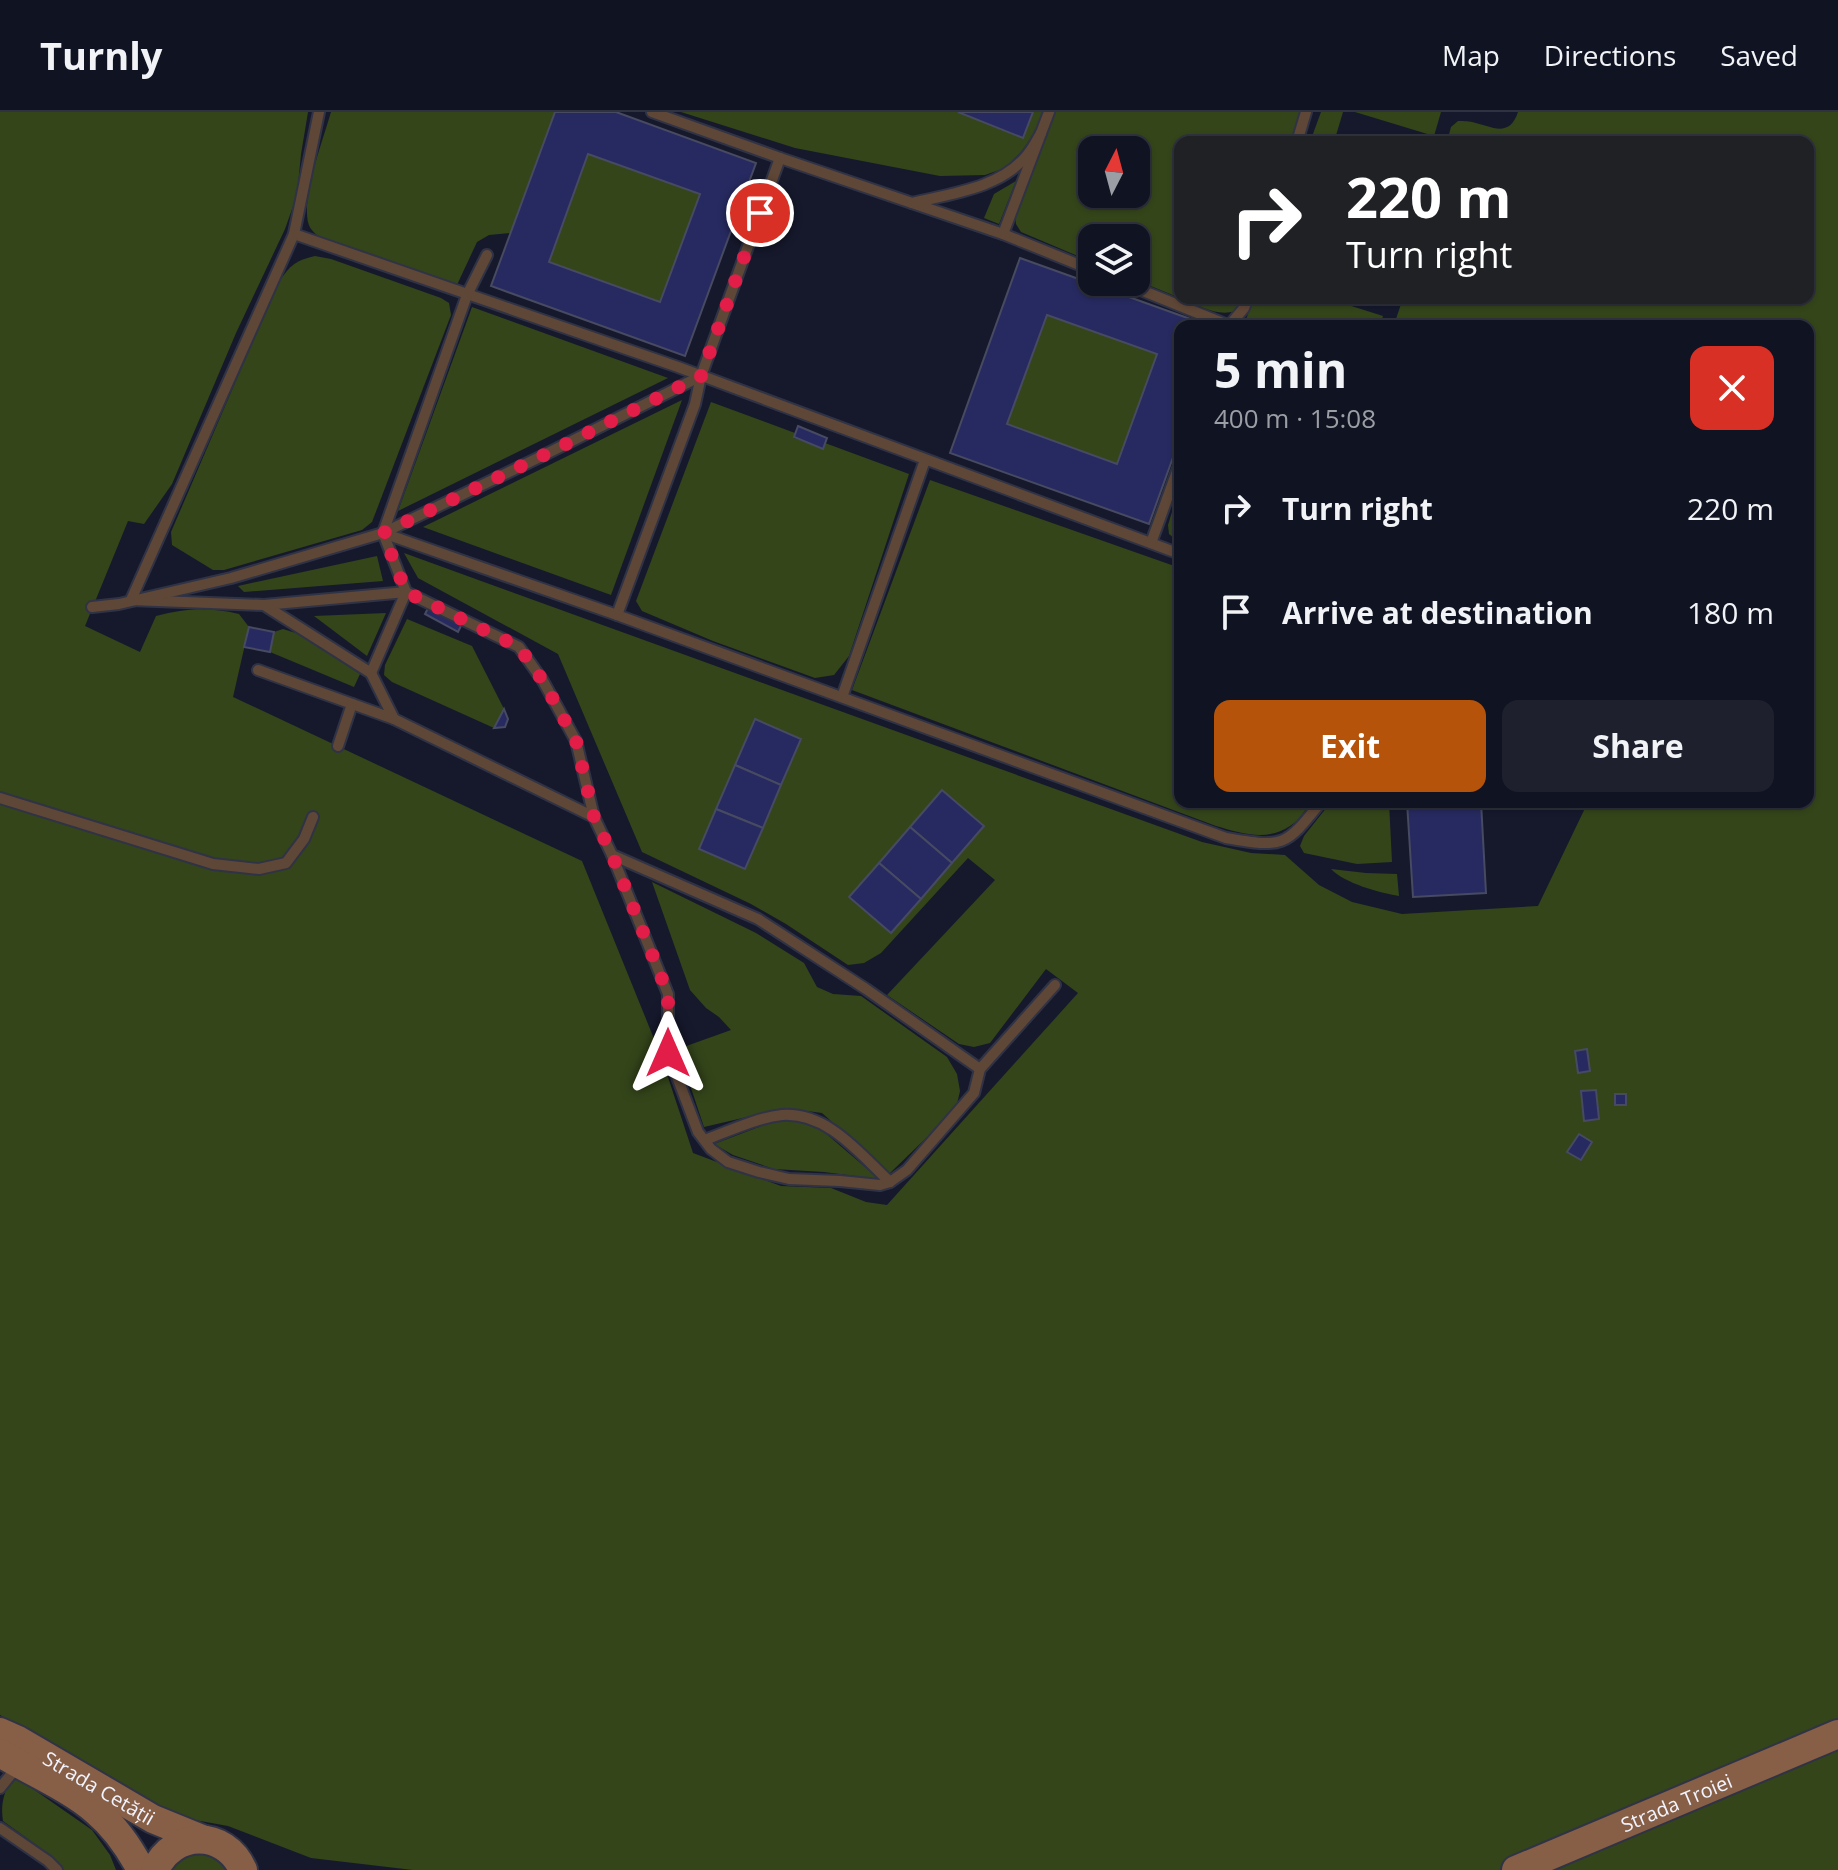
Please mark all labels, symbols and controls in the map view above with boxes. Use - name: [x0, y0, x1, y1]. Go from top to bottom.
- text: Turnly: [40, 29, 162, 81]
- text: Map: [1442, 36, 1500, 74]
- text: Directions: [1544, 36, 1676, 74]
- text: Saved: [1720, 36, 1798, 74]
- north arrow: [1078, 136, 1150, 208]
- map controls: [1078, 136, 1150, 296]
- text: 220 m: [1346, 158, 1512, 234]
- icon: right: [1214, 168, 1318, 272]
- pin: [726, 179, 794, 247]
- icon: arrive: [738, 191, 782, 235]
- button: layers: [1078, 224, 1150, 296]
- text: Turn right: [1346, 230, 1512, 279]
- text: 5 min: [1214, 337, 1347, 402]
- button: close: [1690, 346, 1774, 430]
- text: 400 m · 15:08: [1214, 400, 1376, 436]
- icon: right: [1214, 486, 1258, 530]
- text: Turn right: [1282, 488, 1433, 529]
- text: 220 m: [1687, 488, 1774, 529]
- icon: arrive: [1214, 590, 1258, 634]
- text: Arrive at destination: [1282, 592, 1593, 633]
- text: 180 m: [1687, 592, 1774, 633]
- button: Exit: [1214, 700, 1486, 792]
- button: Share: [1502, 700, 1774, 792]
- position arrow: [626, 1011, 710, 1095]
- street label: Strada Cetății: [38, 1744, 160, 1831]
- street label: Strada Troiei: [1616, 1767, 1736, 1838]

